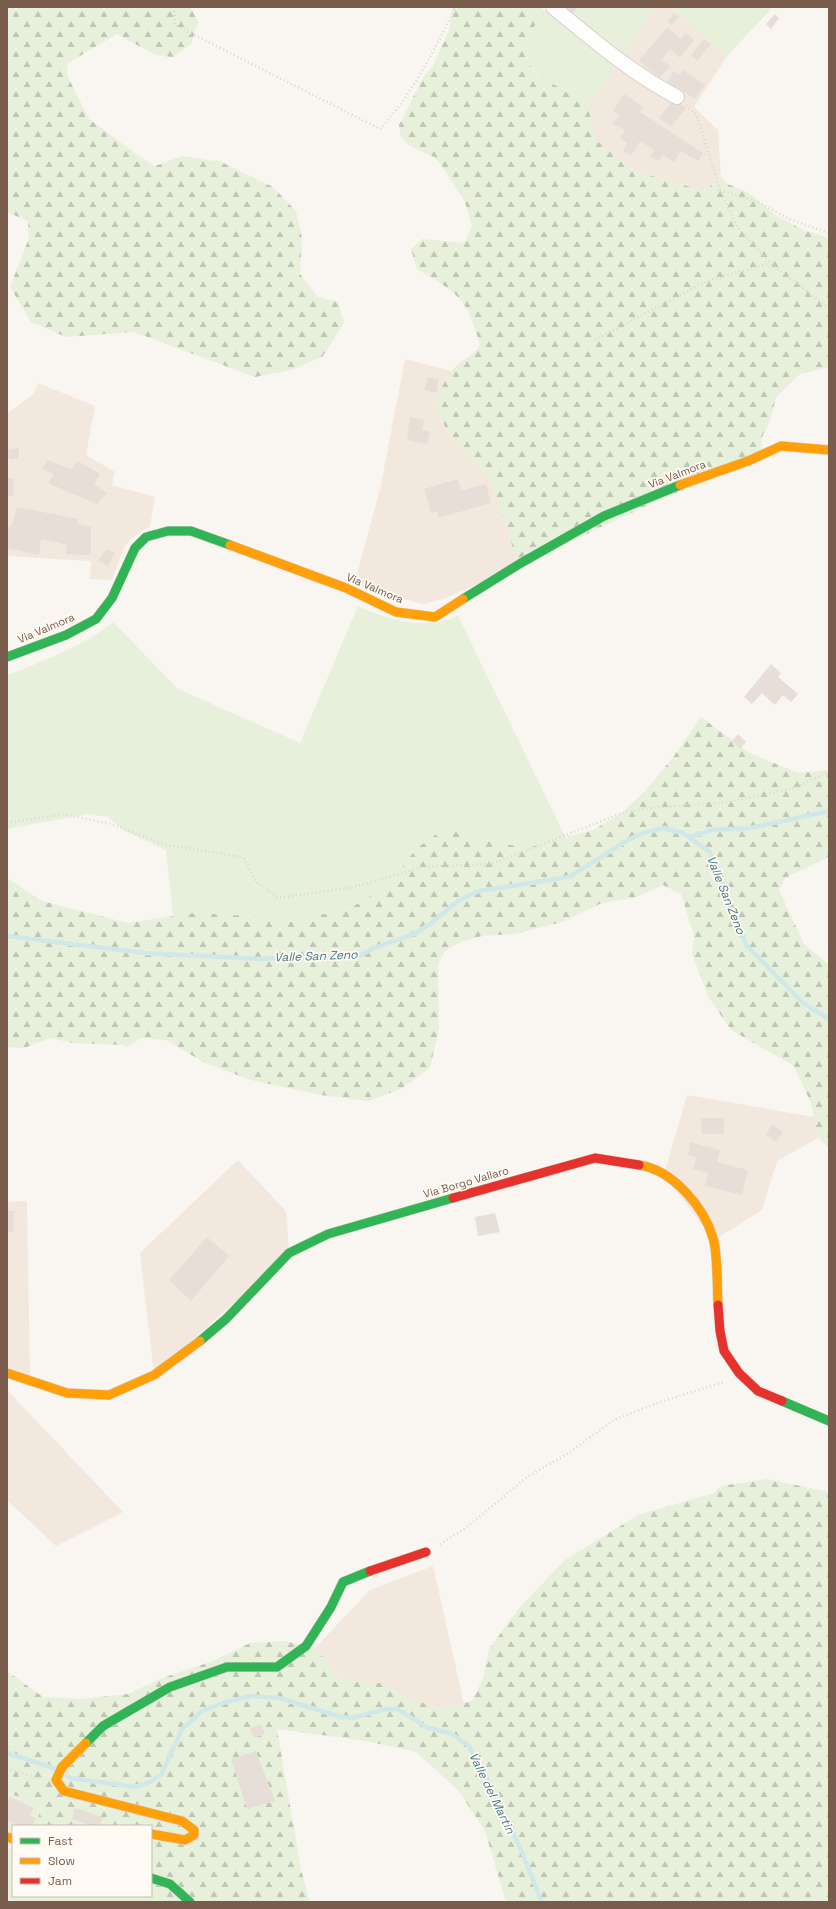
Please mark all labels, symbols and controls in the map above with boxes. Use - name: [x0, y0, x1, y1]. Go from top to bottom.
- street label: Via Valmora: [646, 456, 708, 491]
- street label: Via Valmora: [344, 570, 406, 607]
- street label: Via Valmora: [15, 609, 77, 646]
- water label: Valle San Zeno: [703, 853, 749, 937]
- water label: Valle San Zeno: [274, 947, 358, 965]
- street label: Via Borgo Vallaro: [422, 1163, 511, 1201]
- water label: Valle del Martin: [465, 1750, 519, 1837]
- legend: [12, 1825, 152, 1897]
- text: Fast: [48, 1833, 73, 1849]
- text: Slow: [48, 1853, 75, 1869]
- text: Jam: [48, 1873, 72, 1889]

